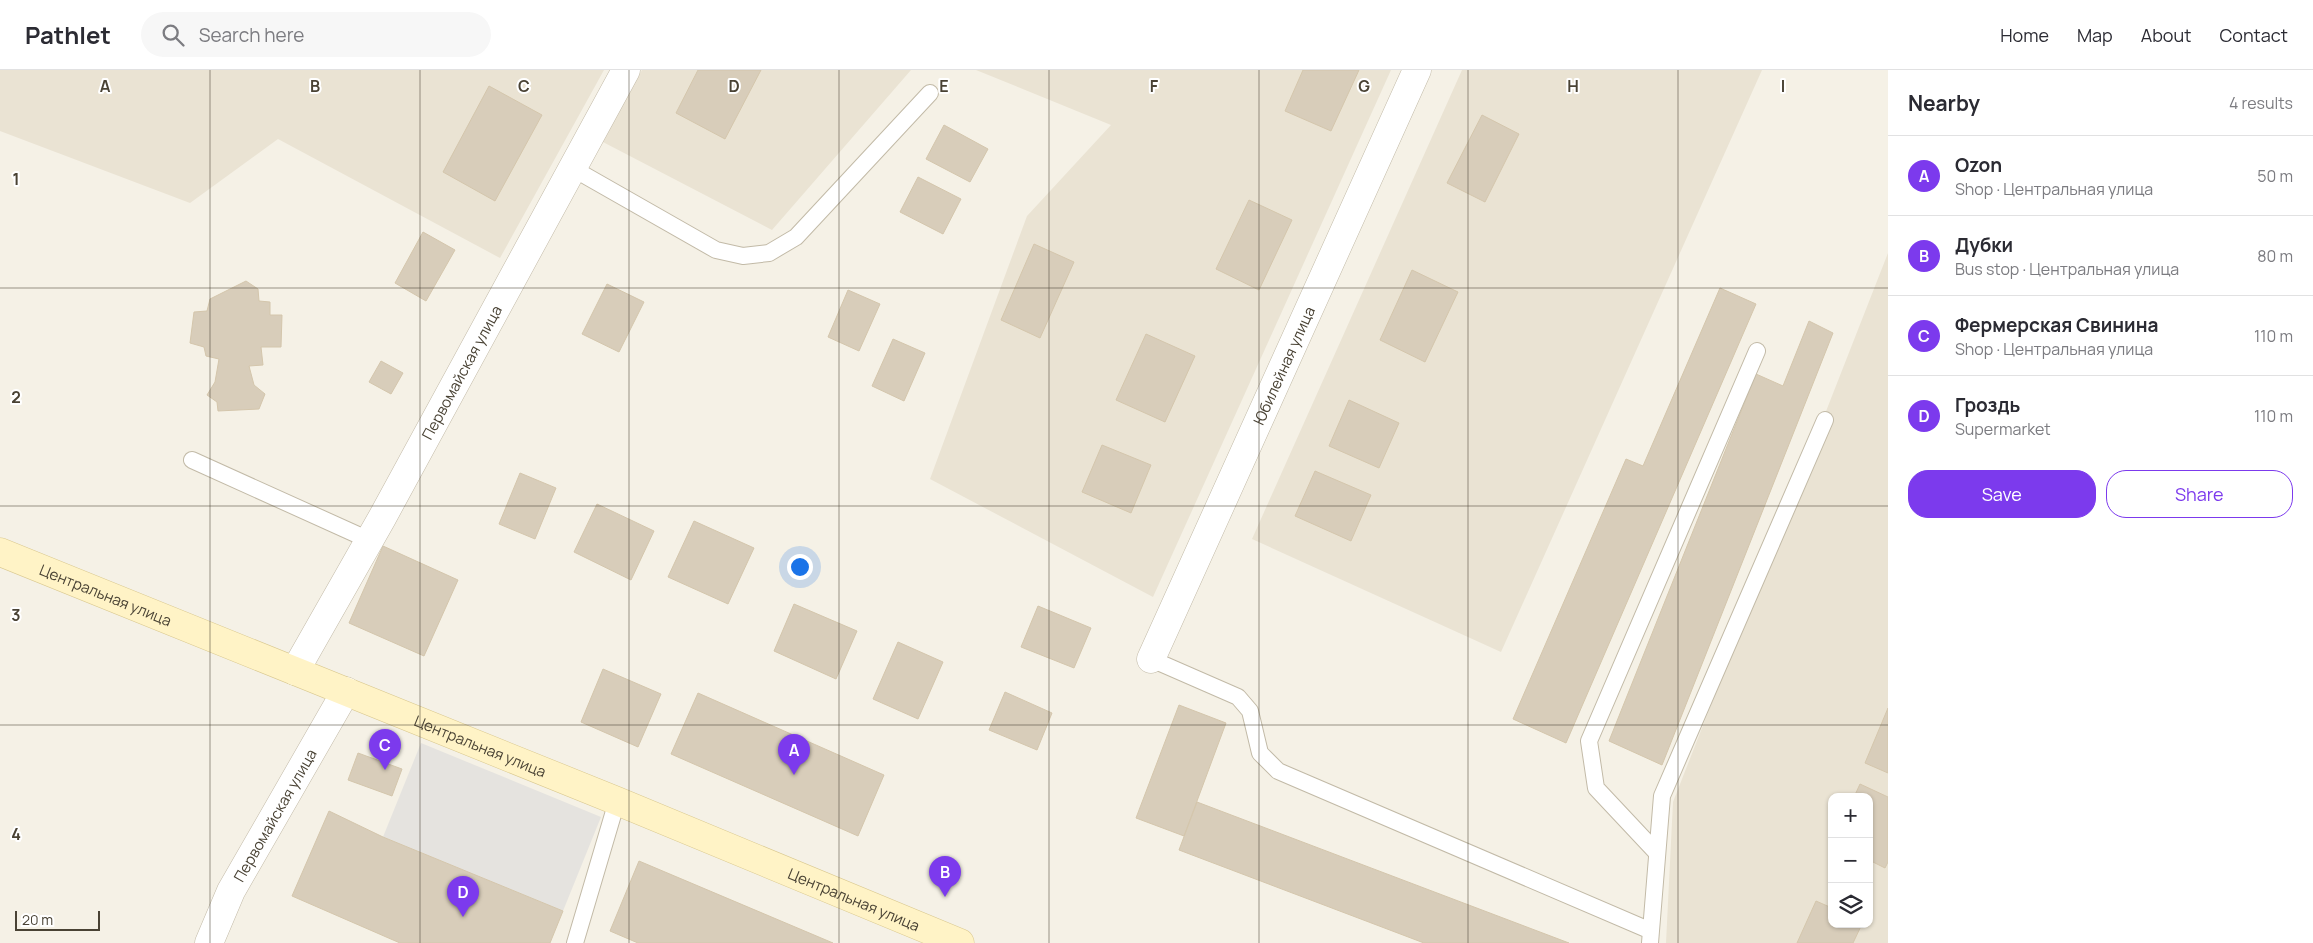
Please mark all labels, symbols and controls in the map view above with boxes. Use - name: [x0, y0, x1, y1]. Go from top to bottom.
- search box: [141, 12, 491, 57]
- text: Pathlet: [25, 18, 111, 51]
- icon: search: [159, 21, 187, 49]
- text: Search here: [199, 22, 304, 48]
- text: Home: [2000, 23, 2049, 47]
- text: Map: [2077, 23, 2113, 47]
- text: About: [2141, 23, 2191, 47]
- text: Contact: [2219, 23, 2288, 47]
- text: A: [100, 75, 111, 97]
- text: B: [310, 75, 320, 97]
- text: C: [518, 75, 530, 97]
- text: D: [728, 75, 740, 97]
- text: E: [939, 75, 949, 97]
- text: F: [1150, 75, 1159, 97]
- text: G: [1358, 75, 1370, 97]
- text: H: [1567, 75, 1579, 97]
- text: I: [1781, 75, 1785, 97]
- text: Nearby: [1908, 89, 1980, 117]
- text: 4 results: [2229, 92, 2293, 114]
- text: Ozon: [1955, 152, 2002, 178]
- text: A: [1919, 165, 1929, 187]
- text: 50 m: [2257, 165, 2293, 187]
- text: 1: [12, 168, 20, 190]
- text: Shop · Центральная улица: [1955, 178, 2153, 200]
- text: Дубки: [1955, 232, 2013, 258]
- text: B: [1919, 245, 1929, 267]
- text: 80 m: [2257, 245, 2293, 267]
- text: Bus stop · Центральная улица: [1955, 258, 2179, 280]
- street label: Первомайская улица: [416, 301, 507, 443]
- street label: Юбилейная улица: [1248, 303, 1319, 428]
- text: Фермерская Свинина: [1955, 312, 2158, 338]
- text: C: [1918, 325, 1930, 347]
- text: 110 m: [2254, 325, 2293, 347]
- text: Shop · Центральная улица: [1955, 338, 2153, 360]
- text: 2: [11, 386, 21, 408]
- text: Гроздь: [1955, 392, 2020, 418]
- text: D: [1918, 405, 1930, 427]
- text: 110 m: [2254, 405, 2293, 427]
- text: Supermarket: [1955, 418, 2051, 440]
- button: Save: [1908, 470, 2096, 518]
- button: Share: [2106, 470, 2293, 518]
- your location: [787, 554, 813, 580]
- street label: Центральная улица: [37, 559, 175, 631]
- text: 3: [11, 604, 21, 626]
- street label: Центральная улица: [411, 710, 549, 782]
- pin: C: [369, 729, 401, 770]
- pin: A: [778, 734, 810, 775]
- street label: Первомайская улица: [228, 745, 321, 885]
- map controls: [1828, 793, 1873, 928]
- button: +: [1828, 793, 1873, 838]
- text: 4: [11, 823, 21, 845]
- button: −: [1828, 838, 1873, 883]
- pin: B: [929, 856, 961, 897]
- street label: Центральная улица: [785, 863, 923, 936]
- pin: D: [447, 876, 479, 917]
- button: layers: [1828, 883, 1873, 928]
- scale bar: [15, 908, 100, 931]
- text: 20 m: [22, 910, 53, 929]

